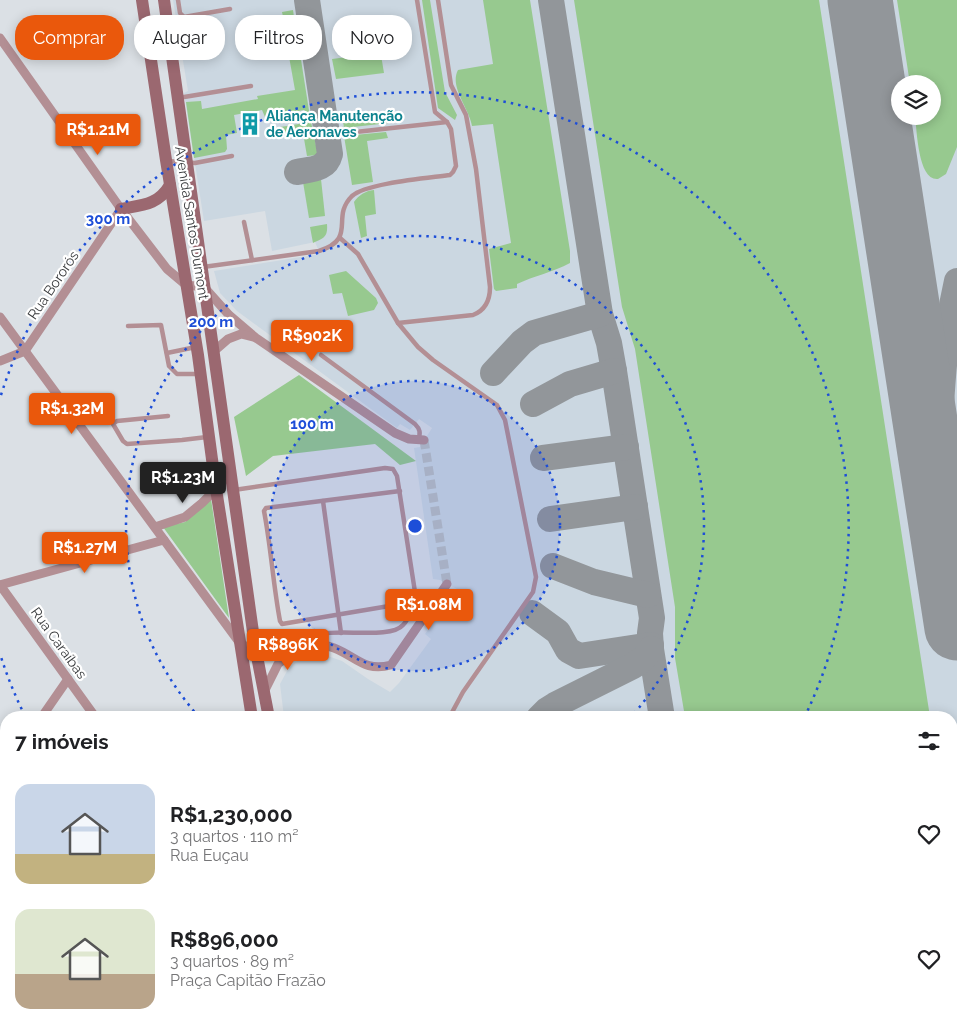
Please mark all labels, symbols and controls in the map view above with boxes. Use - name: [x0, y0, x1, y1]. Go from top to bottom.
- chip: Comprar: [15, 15, 124, 60]
- chip: Alugar: [134, 15, 225, 60]
- chip: Filtros: [235, 15, 322, 60]
- chip: Novo: [332, 15, 412, 60]
- map controls: [891, 75, 941, 125]
- button: layers: [891, 75, 941, 125]
- place label: Aliança Manutenção de Aeronaves: [266, 108, 403, 140]
- building icon: Aliança Manutenção de Aeronaves: [237, 111, 263, 137]
- pin: R$1.21M: [52, 114, 144, 156]
- text: R$1.21M: [66, 120, 130, 139]
- street label: Avenida Santos Dumont: [172, 145, 212, 301]
- text: 300 m: [86, 210, 130, 228]
- street label: Rua Bororós: [24, 248, 82, 322]
- text: 200 m: [189, 313, 233, 331]
- pin: R$902K: [271, 320, 353, 362]
- text: R$902K: [282, 326, 342, 345]
- pin: R$1.32M: [26, 392, 118, 435]
- text: R$1.32M: [40, 399, 104, 418]
- text: 100 m: [290, 415, 334, 433]
- pin: R$1.23M: [137, 462, 229, 504]
- text: R$1.23M: [151, 468, 215, 487]
- centre of rings: [406, 517, 424, 535]
- pin: R$1.27M: [39, 532, 131, 574]
- text: R$1.27M: [53, 538, 117, 557]
- pin: R$1.08M: [383, 588, 475, 631]
- text: R$1.08M: [396, 595, 462, 614]
- street label: Rua Caraíbas: [28, 604, 90, 682]
- pin: R$896K: [247, 628, 329, 671]
- text: R$896K: [258, 635, 318, 654]
- icon: filters: [915, 727, 943, 755]
- text: 7 imóveis: [15, 729, 109, 754]
- text: R$1,230,000: [170, 802, 293, 827]
- icon: home: [55, 804, 115, 864]
- icon: heart: [915, 820, 943, 848]
- text: 3 quartos · 110 m²: [170, 827, 298, 846]
- text: Rua Euçau: [170, 846, 249, 865]
- text: R$896,000: [170, 927, 279, 952]
- icon: home: [55, 929, 115, 989]
- icon: heart: [915, 945, 943, 973]
- text: 3 quartos · 89 m²: [170, 952, 294, 971]
- text: Praça Capitão Frazão: [170, 971, 326, 990]

